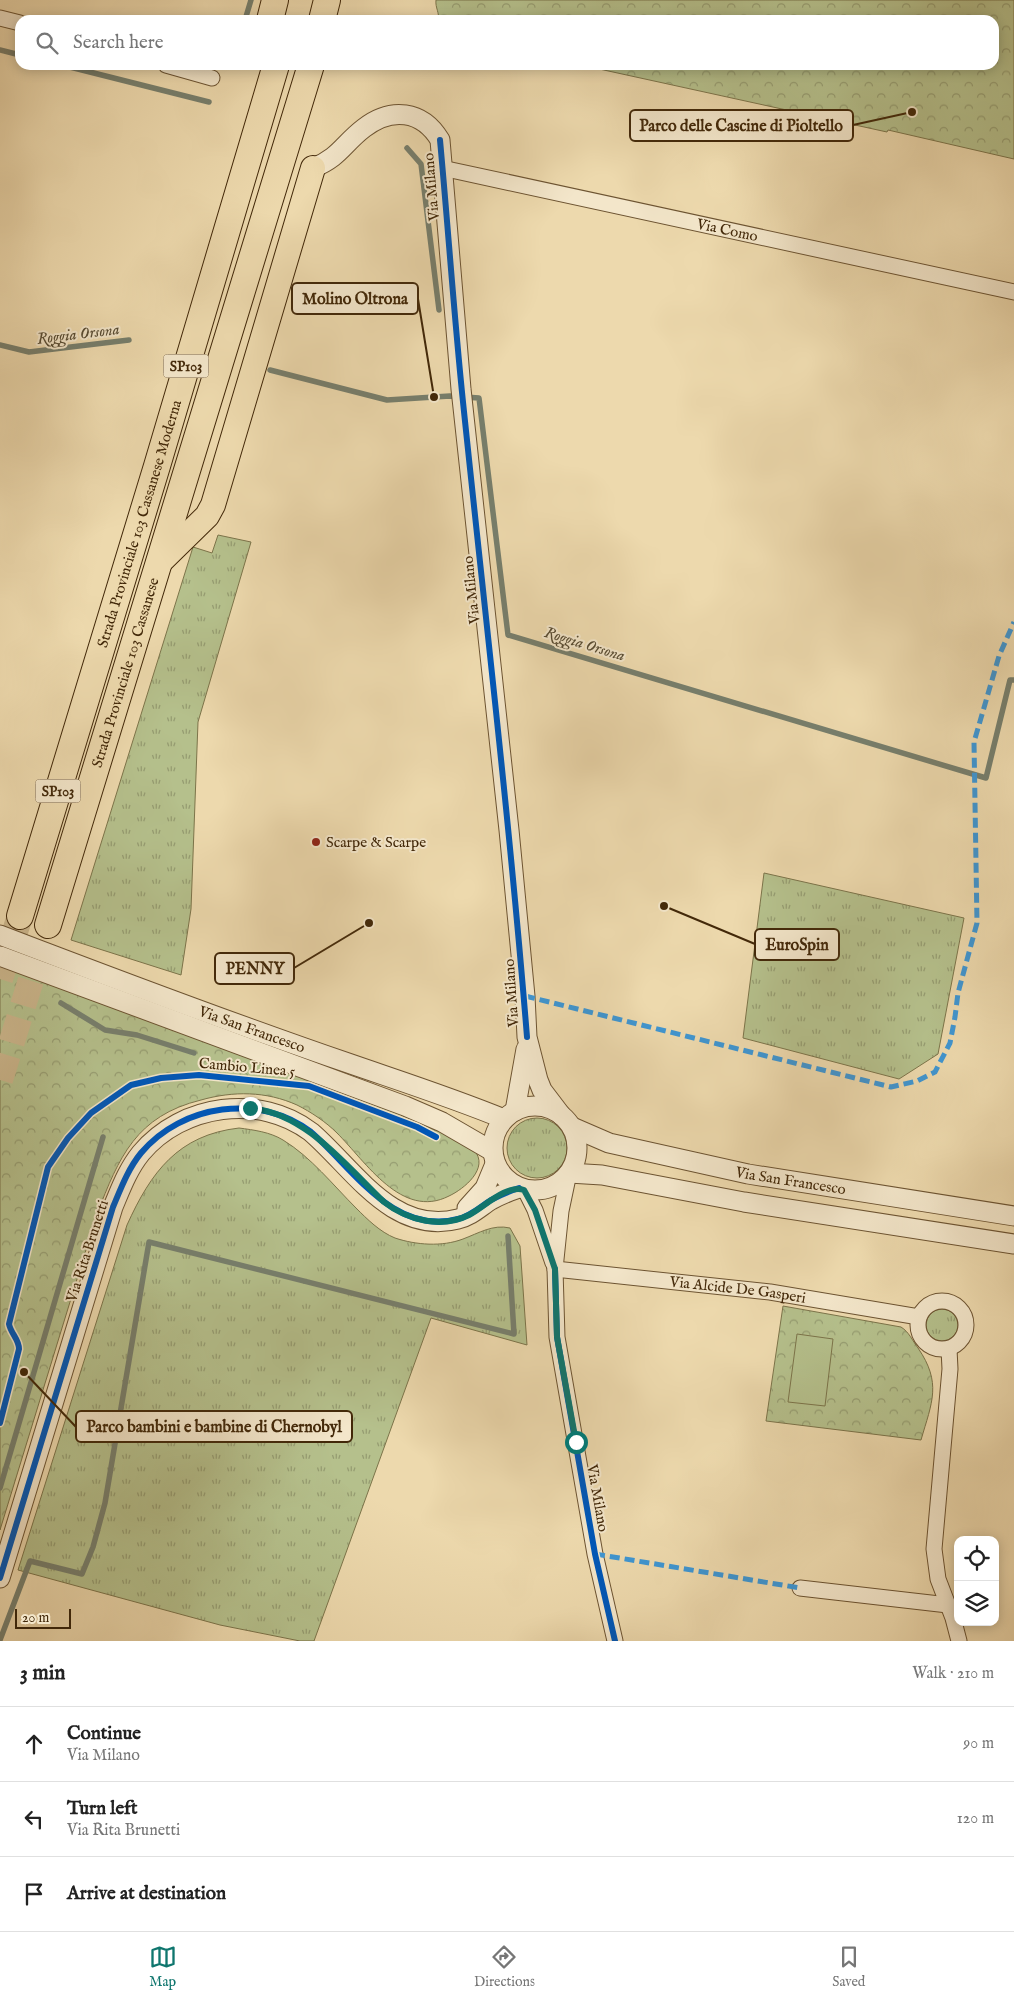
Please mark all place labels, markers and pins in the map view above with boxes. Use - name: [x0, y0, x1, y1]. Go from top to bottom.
- callout: Parco delle Cascine di Pioltello: [630, 110, 853, 141]
- callout: Molino Oltrona: [292, 283, 418, 314]
- place label: Scarpe & Scarpe: [326, 833, 426, 852]
- marker: Scarpe & Scarpe: [310, 836, 322, 848]
- callout: EuroSpin: [755, 929, 839, 960]
- callout: PENNY: [215, 953, 294, 984]
- callout: Parco bambini e bambine di Chernobyl: [76, 1411, 352, 1442]

